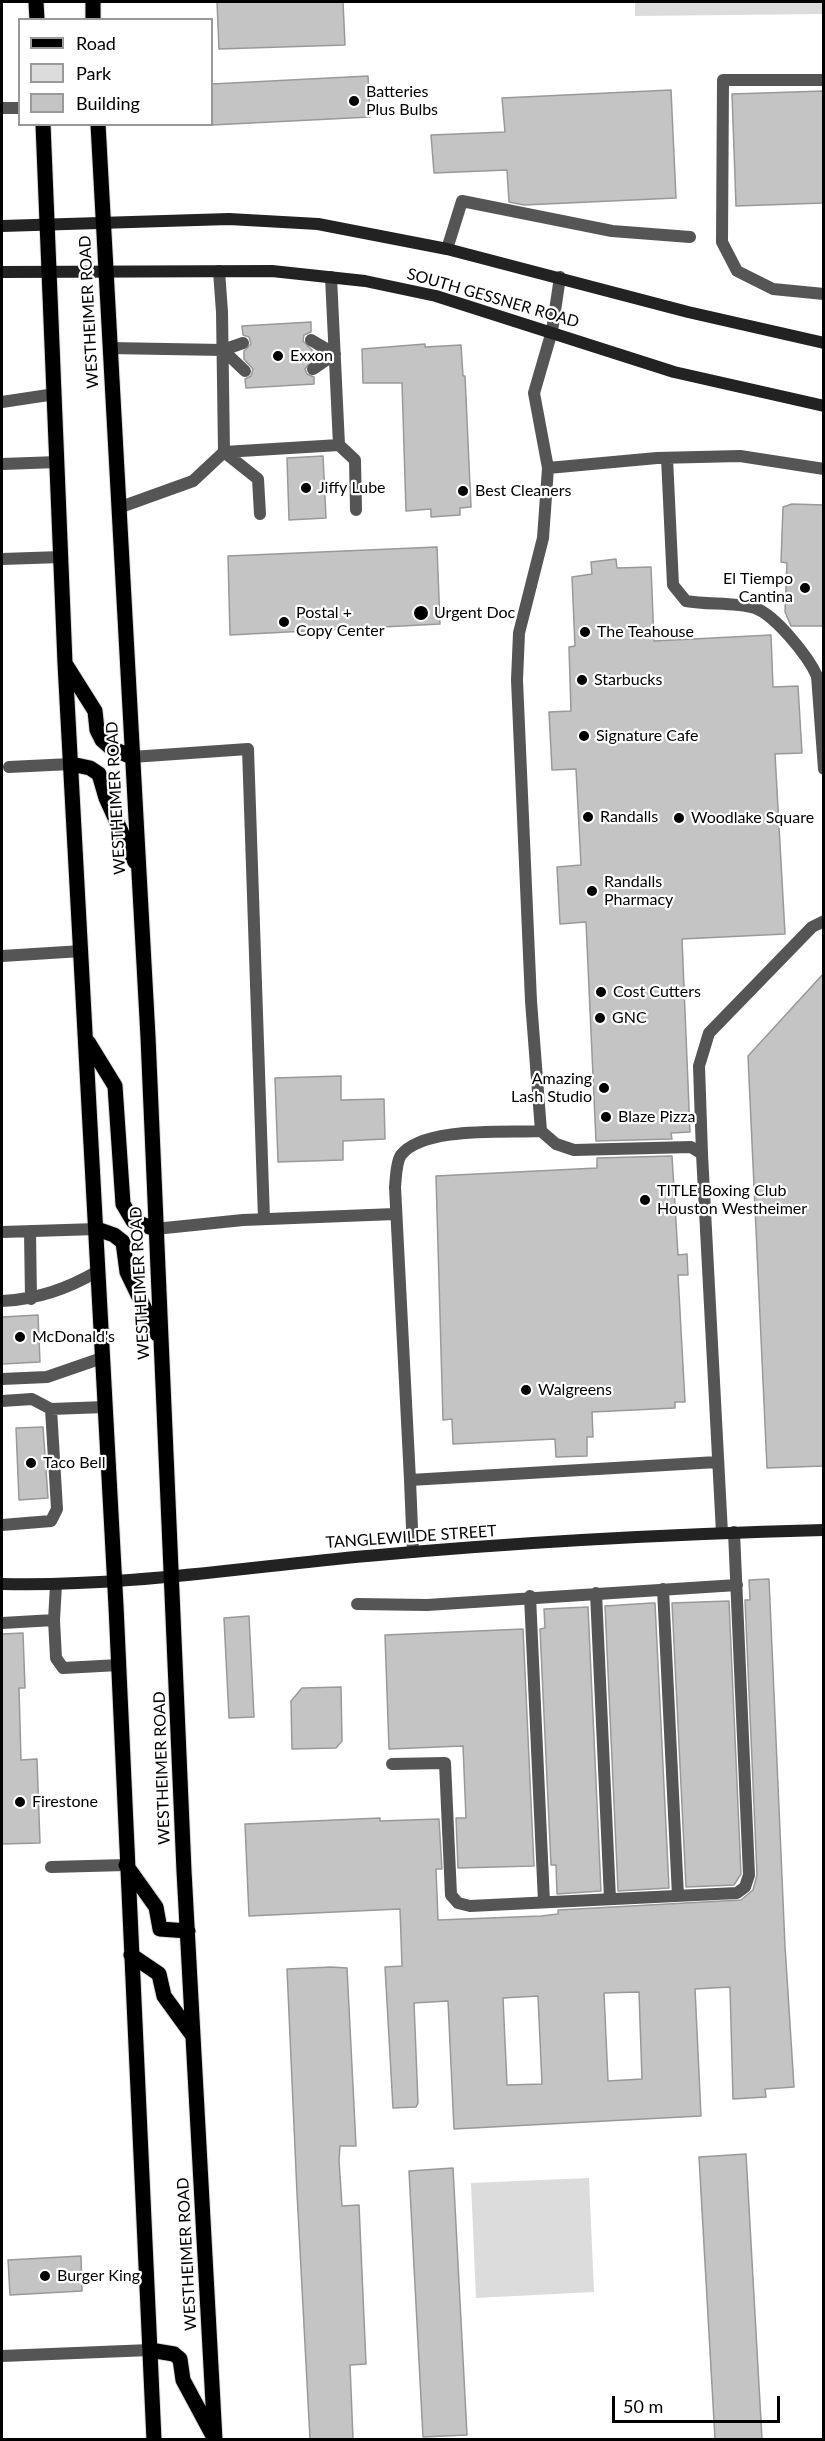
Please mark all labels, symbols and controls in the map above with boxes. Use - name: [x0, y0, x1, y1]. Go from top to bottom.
- legend: [18, 18, 213, 126]
- text: Road: [76, 32, 116, 54]
- text: Park: [76, 62, 111, 84]
- place label: Batteries Plus Bulbs: [366, 82, 438, 120]
- text: Building: [76, 92, 140, 114]
- marker: Batteries Plus Bulbs: [347, 94, 361, 108]
- street label: WESTHEIMER ROAD: [75, 235, 103, 389]
- street label: SOUTH GESSNER ROAD: [405, 264, 581, 332]
- place label: Exxon: [290, 346, 333, 366]
- marker: Exxon: [271, 349, 285, 363]
- place label: Jiffy Lube: [318, 478, 386, 498]
- marker: Jiffy Lube: [299, 481, 313, 495]
- place label: Best Cleaners: [475, 481, 571, 501]
- marker: Best Cleaners: [456, 484, 470, 498]
- place label: El Tiempo Cantina: [723, 569, 793, 607]
- marker: El Tiempo Cantina: [798, 581, 812, 595]
- place label: Postal + Copy Center: [296, 603, 384, 641]
- place label: Urgent Doc: [434, 603, 515, 623]
- marker: Urgent Doc: [412, 604, 430, 622]
- marker: Postal + Copy Center: [277, 615, 291, 629]
- place label: The Teahouse: [597, 622, 694, 642]
- marker: The Teahouse: [578, 625, 592, 639]
- place label: Starbucks: [594, 670, 662, 690]
- marker: Starbucks: [575, 673, 589, 687]
- street label: WESTHEIMER ROAD: [102, 721, 130, 875]
- place label: Signature Cafe: [596, 726, 699, 746]
- marker: Signature Cafe: [577, 729, 591, 743]
- place label: Randalls: [600, 807, 658, 827]
- place label: Woodlake Square: [691, 808, 814, 828]
- marker: Randalls: [581, 810, 595, 824]
- marker: Woodlake Square: [672, 811, 686, 825]
- place label: Randalls Pharmacy: [604, 872, 673, 910]
- marker: Randalls Pharmacy: [585, 884, 599, 898]
- place label: Cost Cutters: [613, 982, 701, 1002]
- marker: Cost Cutters: [594, 985, 608, 999]
- place label: GNC: [612, 1008, 647, 1028]
- marker: GNC: [593, 1011, 607, 1025]
- place label: Amazing Lash Studio: [511, 1069, 592, 1107]
- marker: Amazing Lash Studio: [597, 1081, 611, 1095]
- place label: Blaze Pizza: [618, 1107, 695, 1127]
- marker: Blaze Pizza: [599, 1110, 613, 1124]
- place label: TITLE Boxing Club Houston Westheimer: [657, 1181, 807, 1219]
- marker: TITLE Boxing Club Houston Westheimer: [638, 1193, 652, 1207]
- street label: WESTHEIMER ROAD: [126, 1206, 154, 1360]
- place label: McDonald's: [32, 1327, 115, 1347]
- marker: McDonald's: [13, 1330, 27, 1344]
- place label: Walgreens: [538, 1380, 612, 1400]
- marker: Walgreens: [519, 1383, 533, 1397]
- place label: Taco Bell: [43, 1453, 105, 1473]
- marker: Taco Bell: [24, 1456, 38, 1470]
- street label: TANGLEWILDE STREET: [325, 1521, 497, 1553]
- street label: WESTHEIMER ROAD: [150, 1691, 174, 1845]
- place label: Firestone: [32, 1792, 98, 1812]
- marker: Firestone: [13, 1795, 27, 1809]
- street label: WESTHEIMER ROAD: [173, 2177, 201, 2331]
- place label: Burger King: [57, 2266, 140, 2286]
- marker: Burger King: [38, 2269, 52, 2283]
- scale bar: [615, 2384, 783, 2422]
- text: 50 m: [623, 2395, 663, 2417]

